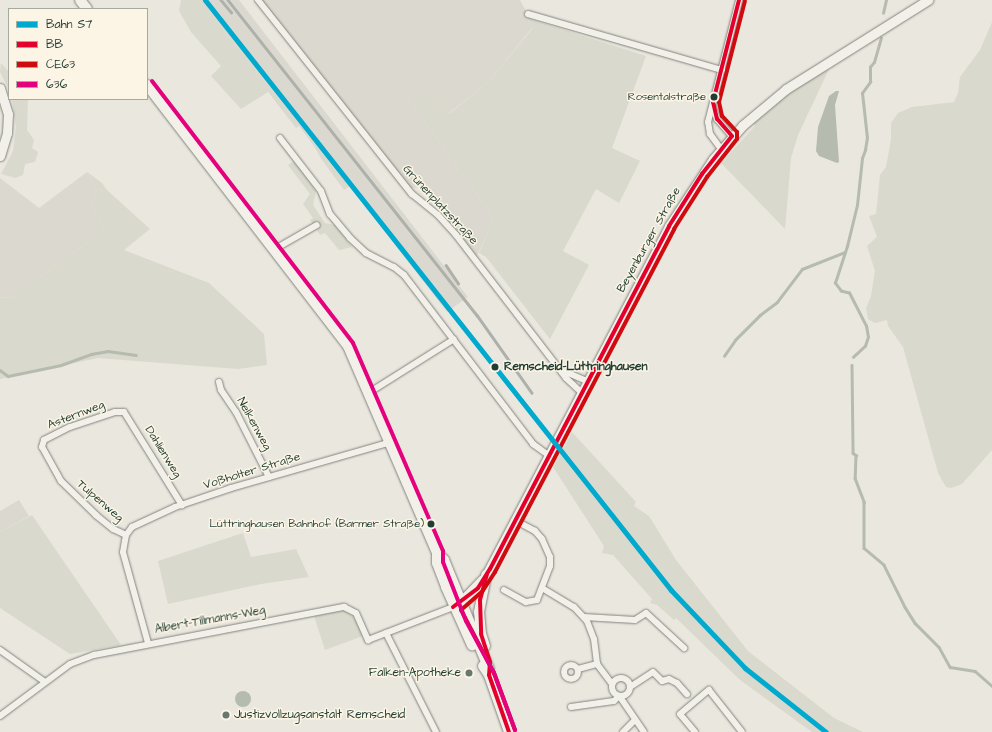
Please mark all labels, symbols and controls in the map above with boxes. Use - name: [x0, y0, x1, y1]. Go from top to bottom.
- legend: [8, 8, 148, 100]
- text: Bahn S7: [46, 16, 92, 33]
- text: BB: [46, 36, 63, 53]
- text: CE63: [46, 56, 75, 73]
- text: 636: [46, 76, 67, 93]
- place label: Rosentalstraße: [628, 90, 706, 104]
- marker: Rosentalstraße: [709, 92, 719, 102]
- street label: Grünenplatzstraße: [399, 162, 481, 248]
- street label: Beyenburger Straße: [614, 185, 684, 295]
- marker: Remscheid-Lüttringhausen: [488, 360, 502, 374]
- place label: Remscheid-Lüttringhausen: [504, 360, 648, 374]
- street label: Nelkenweg: [234, 395, 274, 453]
- street label: Asternweg: [45, 398, 107, 432]
- street label: Dahlienweg: [141, 423, 185, 481]
- street label: Voßholter Straße: [202, 449, 302, 493]
- street label: Tulpenweg: [74, 477, 126, 525]
- place label: Lüttringhausen Bahnhof (Barmer Straße): [209, 517, 424, 531]
- marker: Lüttringhausen Bahnhof (Barmer Straße): [426, 519, 436, 529]
- street label: Albert-Tillmanns-Weg: [153, 603, 267, 637]
- place label: Falken-Apotheke: [369, 666, 461, 680]
- marker: Falken-Apotheke: [464, 668, 474, 678]
- place label: Justizvollzugsanstalt Remscheid: [234, 708, 405, 722]
- marker: Justizvollzugsanstalt Remscheid: [221, 710, 231, 720]

